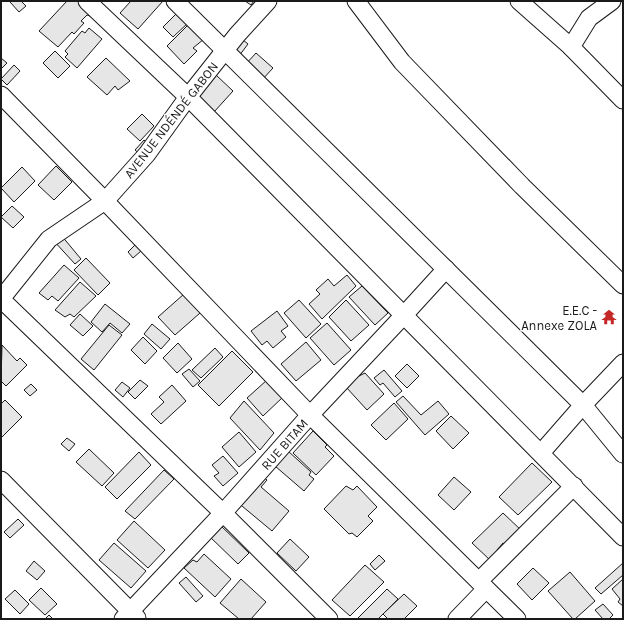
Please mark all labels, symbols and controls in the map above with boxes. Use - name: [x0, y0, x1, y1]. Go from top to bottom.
- street label: AVENUE NDÉNDÉ GABON: [119, 58, 221, 181]
- place label: E.E.C - Annexe ZOLA: [521, 303, 598, 333]
- temple icon: E.E.C - Annexe ZOLA: [600, 308, 618, 326]
- street label: RUE BITAM: [258, 415, 311, 473]

